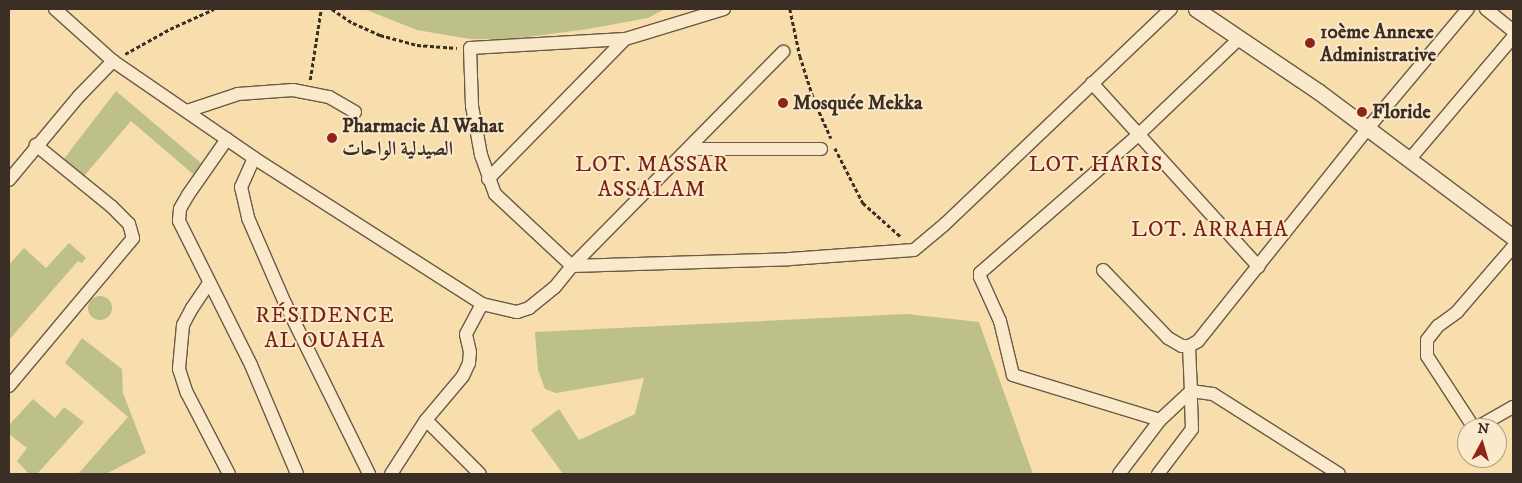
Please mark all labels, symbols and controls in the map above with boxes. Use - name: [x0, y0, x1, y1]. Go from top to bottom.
- place label: 10ème Annexe Administrative: [1320, 20, 1436, 67]
- marker: 10ème Annexe Administrative: [1304, 37, 1316, 49]
- place label: Mosquée Mekka: [793, 91, 922, 115]
- marker: Mosquée Mekka: [777, 97, 789, 109]
- place label: Floride: [1372, 100, 1431, 124]
- marker: Floride: [1356, 106, 1368, 118]
- place label: Pharmacie Al Wahat الصيدلية الواحات: [342, 114, 504, 161]
- marker: Pharmacie Al Wahat الصيدلية الواحات: [326, 132, 338, 144]
- district label: LOT. MASSAR ASSALAM: [574, 151, 730, 202]
- district label: LOT. HARIS: [1027, 152, 1165, 178]
- district label: LOT. ARRAHA: [1130, 217, 1290, 243]
- district label: RÉSIDENCE AL OUAHA: [254, 302, 396, 354]
- north arrow: [1457, 418, 1507, 468]
- text: N: [1477, 420, 1490, 439]

